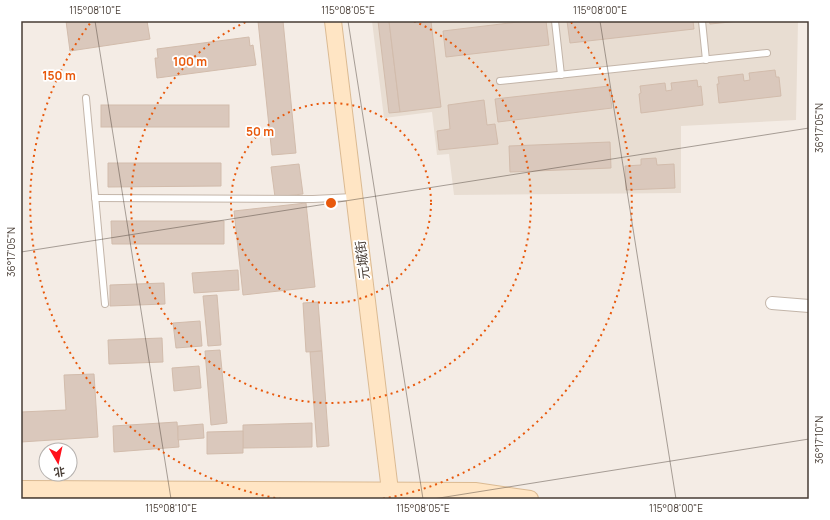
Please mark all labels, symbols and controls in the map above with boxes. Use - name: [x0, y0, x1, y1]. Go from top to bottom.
- text: 115°08'10"E: [69, 3, 121, 17]
- text: 115°08'05"E: [321, 3, 375, 17]
- text: 115°08'00"E: [573, 3, 627, 17]
- text: 100 m: [173, 53, 207, 70]
- text: 150 m: [42, 67, 76, 84]
- text: 36°17'05"N: [812, 103, 826, 153]
- text: 50 m: [246, 123, 274, 140]
- centre of rings: [324, 196, 338, 210]
- text: 36°17'05"N: [4, 227, 18, 277]
- street label: 元城街: [351, 240, 373, 280]
- text: 36°17'10"N: [812, 416, 826, 464]
- north arrow: [38, 442, 78, 482]
- text: 北: [53, 464, 66, 481]
- text: 115°08'10"E: [145, 501, 197, 515]
- text: 115°08'05"E: [396, 501, 450, 515]
- text: 115°08'00"E: [649, 501, 703, 515]

